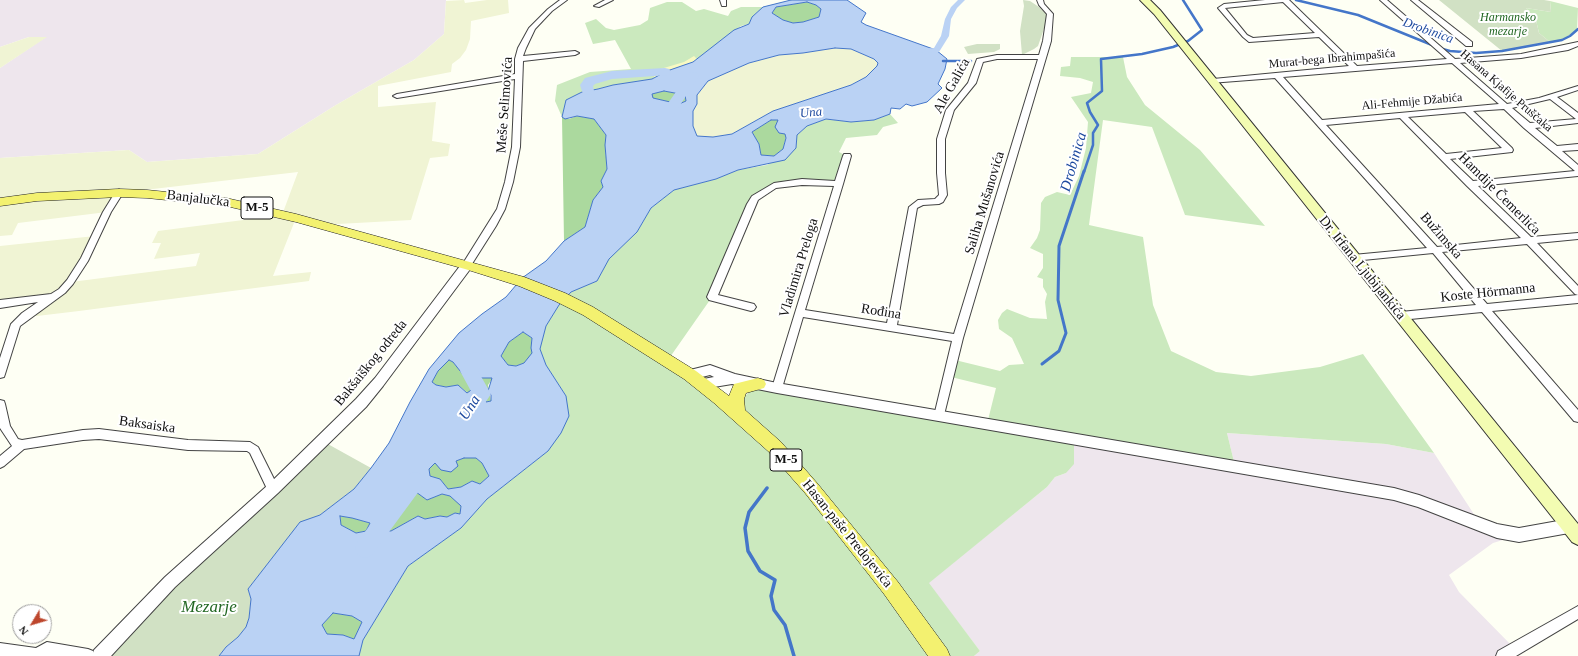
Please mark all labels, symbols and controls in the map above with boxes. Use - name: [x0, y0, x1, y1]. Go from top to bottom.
- park label: Harmansko mezarje: [1480, 11, 1536, 39]
- water label: Drobinica: [1400, 15, 1456, 47]
- street label: Murat-bega Ibrahimpašića: [1268, 46, 1396, 72]
- street label: Hasana Kjafije Pruščaka: [1457, 47, 1555, 135]
- street label: Meše Selimovića: [493, 56, 517, 154]
- street label: Ale Galića: [930, 56, 974, 116]
- street label: Ali-Fehmije Džabića: [1361, 90, 1463, 114]
- water label: Una: [799, 104, 823, 122]
- water label: Drobinica: [1057, 130, 1091, 194]
- street label: Saliha Mušanovića: [961, 149, 1009, 257]
- street label: Hamdije Čemerlića: [1454, 149, 1544, 239]
- street label: Banjalučka: [166, 187, 230, 211]
- road number: M-5: [241, 197, 273, 219]
- street label: Bužimska: [1416, 209, 1466, 263]
- street label: Dr. Irfana Ljubijankića: [1315, 213, 1409, 323]
- street label: Vladimira Preloga: [776, 216, 822, 320]
- street label: Koste Hörmanna: [1440, 280, 1536, 306]
- street label: Rođina: [860, 301, 902, 323]
- street label: Bakšaiškog odreda: [331, 316, 411, 410]
- water label: Una: [455, 392, 485, 424]
- street label: Baksaiska: [118, 413, 176, 437]
- road number: M-5: [770, 449, 802, 471]
- street label: Hasan-paše Predojevića: [798, 477, 896, 591]
- park label: Mezarje: [181, 598, 237, 618]
- north arrow: [12, 604, 52, 644]
- text: N: [16, 624, 31, 638]

